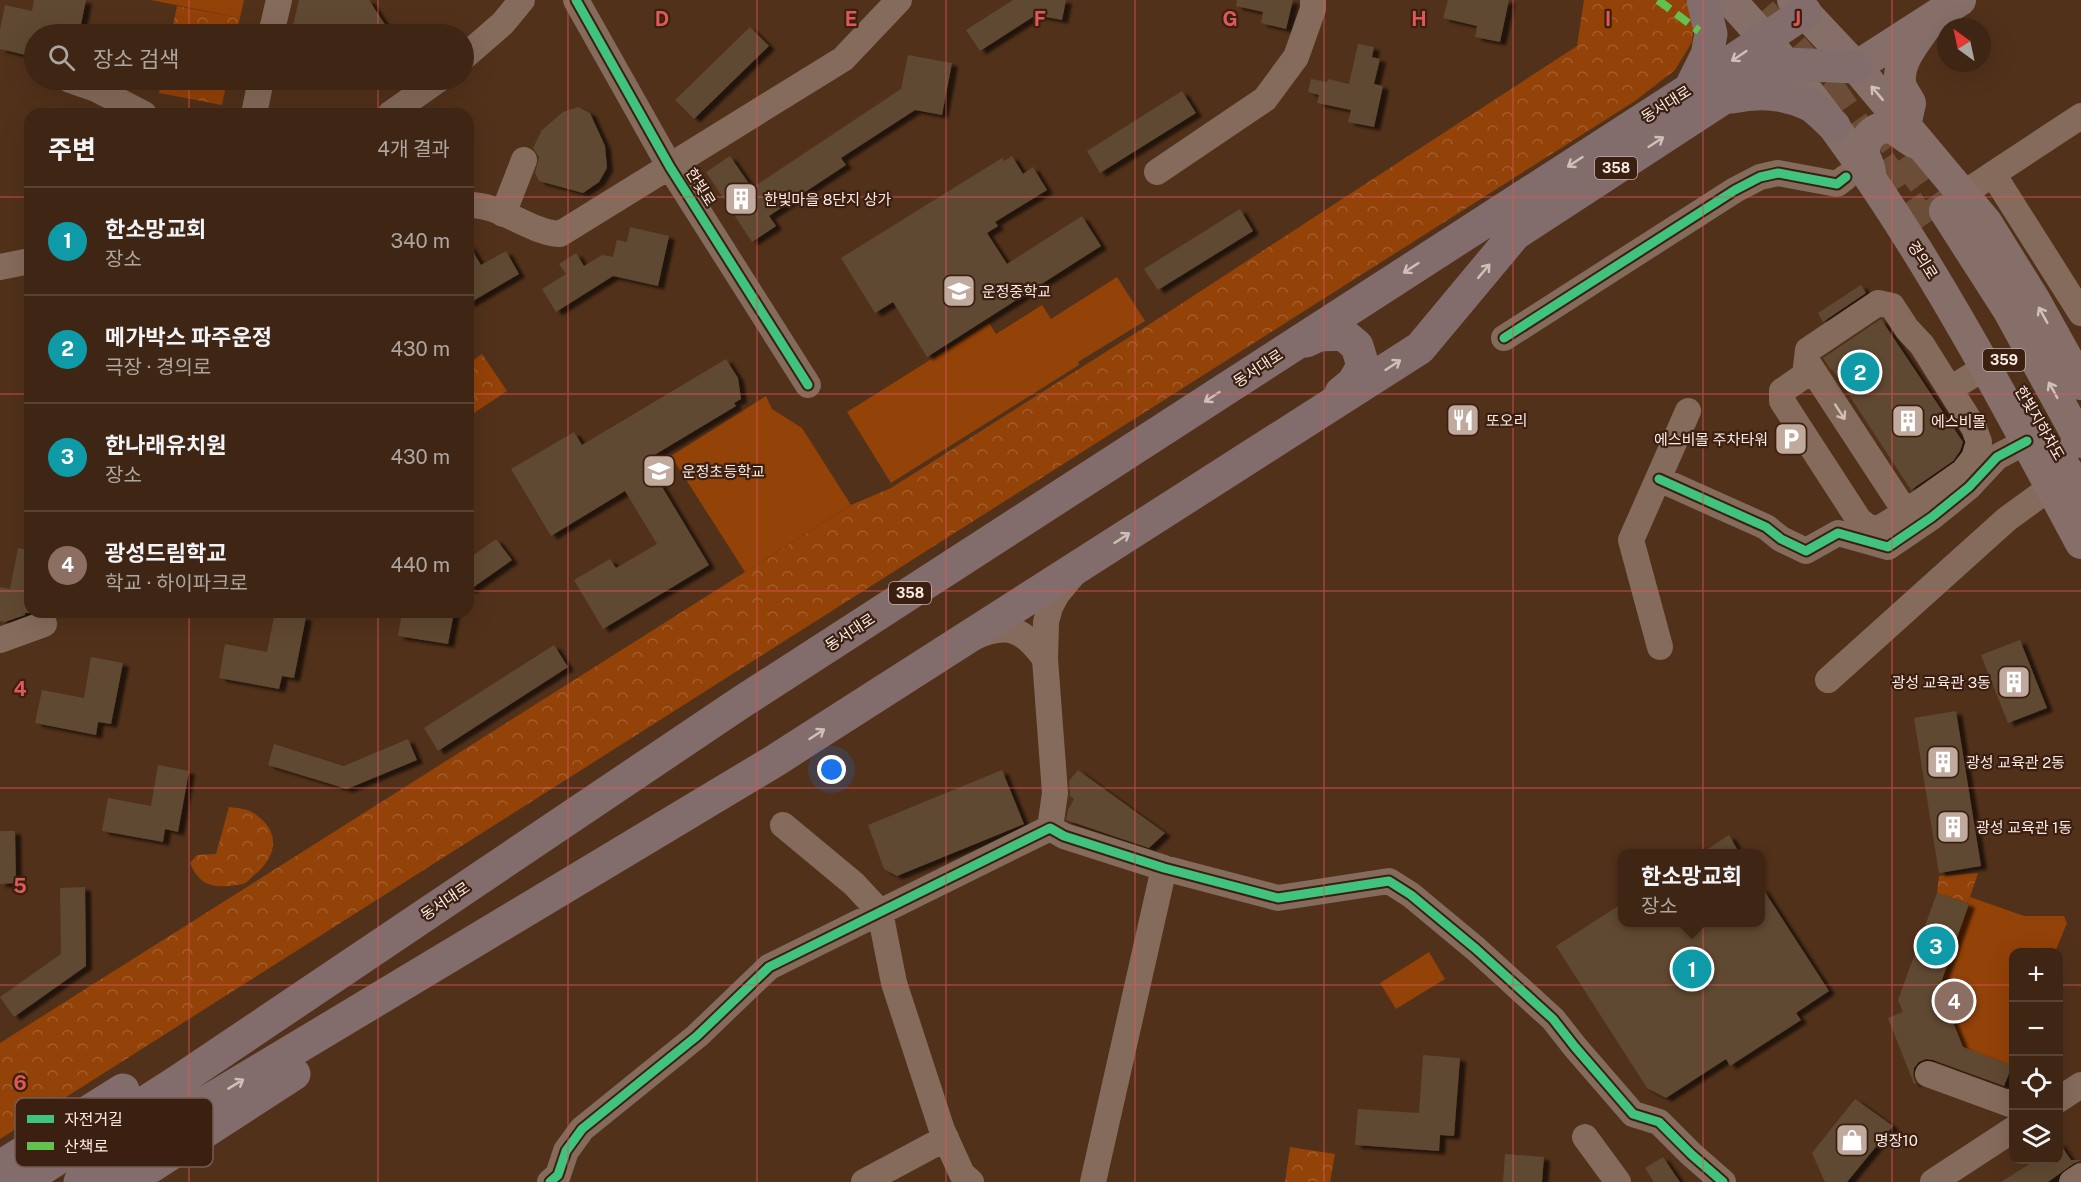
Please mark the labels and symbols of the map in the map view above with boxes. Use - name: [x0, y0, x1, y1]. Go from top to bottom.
- text: D: [655, 7, 669, 31]
- text: E: [845, 7, 857, 31]
- text: F: [1034, 7, 1046, 31]
- text: G: [1222, 7, 1238, 31]
- text: H: [1411, 7, 1427, 31]
- text: I: [1605, 7, 1611, 31]
- text: J: [1793, 7, 1801, 31]
- north arrow: [1937, 18, 1991, 72]
- one-way arrow: [1731, 51, 1748, 63]
- street label: 동서대로: [1638, 82, 1694, 126]
- one-way arrow: [1870, 86, 1884, 101]
- one-way arrow: [1647, 136, 1664, 148]
- one-way arrow: [1567, 156, 1584, 168]
- road number: 358: [1595, 157, 1637, 179]
- street label: 한빛로: [683, 165, 719, 209]
- building icon: 한빛마을 8단지 상가: [723, 181, 759, 217]
- place label: 한빛마을 8단지 상가: [764, 191, 892, 208]
- street label: 경의로: [1905, 238, 1941, 282]
- one-way arrow: [1403, 262, 1420, 274]
- one-way arrow: [1478, 263, 1491, 279]
- school or university icon: 운정중학교: [941, 273, 977, 309]
- place label: 운정중학교: [982, 283, 1051, 300]
- one-way arrow: [2036, 307, 2048, 324]
- street label: 동서대로: [1230, 346, 1286, 390]
- road number: 359: [1983, 349, 2025, 371]
- pin: 2: [1840, 350, 1880, 394]
- one-way arrow: [1384, 359, 1401, 371]
- one-way arrow: [2047, 382, 2059, 399]
- street label: 한빛지하차도: [2012, 383, 2068, 463]
- one-way arrow: [1204, 391, 1221, 403]
- restaurant icon: 또오리: [1445, 402, 1481, 438]
- one-way arrow: [1834, 403, 1846, 420]
- building icon: 에스비몰: [1890, 403, 1926, 439]
- place label: 또오리: [1486, 412, 1527, 429]
- place label: 에스비몰: [1931, 413, 1986, 430]
- parking icon: 에스비몰 주차타워: [1773, 421, 1809, 457]
- place label: 에스비몰 주차타워: [1654, 431, 1768, 448]
- school or university icon: 운정초등학교: [641, 453, 677, 489]
- place label: 운정초등학교: [682, 463, 765, 480]
- one-way arrow: [1114, 532, 1131, 545]
- road number: 358: [889, 582, 931, 604]
- street label: 동서대로: [822, 610, 878, 654]
- building icon: 광성 교육관 3동: [1996, 664, 2032, 700]
- place label: 광성 교육관 3동: [1891, 674, 1991, 691]
- text: 4: [13, 677, 27, 701]
- one-way arrow: [808, 728, 825, 740]
- building icon: 광성 교육관 2동: [1925, 744, 1961, 780]
- place label: 광성 교육관 2동: [1966, 754, 2065, 771]
- your location: [817, 755, 846, 784]
- building icon: 광성 교육관 1동: [1935, 809, 1971, 845]
- place label: 광성 교육관 1동: [1976, 819, 2072, 836]
- text: 5: [13, 874, 27, 898]
- street label: 동서대로: [417, 879, 473, 923]
- pin: 3: [1916, 924, 1956, 968]
- pin: 1: [1672, 946, 1712, 992]
- pin: 4: [1934, 978, 1974, 1024]
- text: 6: [13, 1071, 27, 1095]
- one-way arrow: [227, 1078, 244, 1090]
- legend: [15, 1098, 213, 1167]
- text: 자전거길: [64, 1110, 123, 1129]
- shop icon: 명장10: [1834, 1122, 1870, 1158]
- place label: 명장10: [1875, 1132, 1918, 1149]
- text: 산책로: [64, 1137, 108, 1156]

